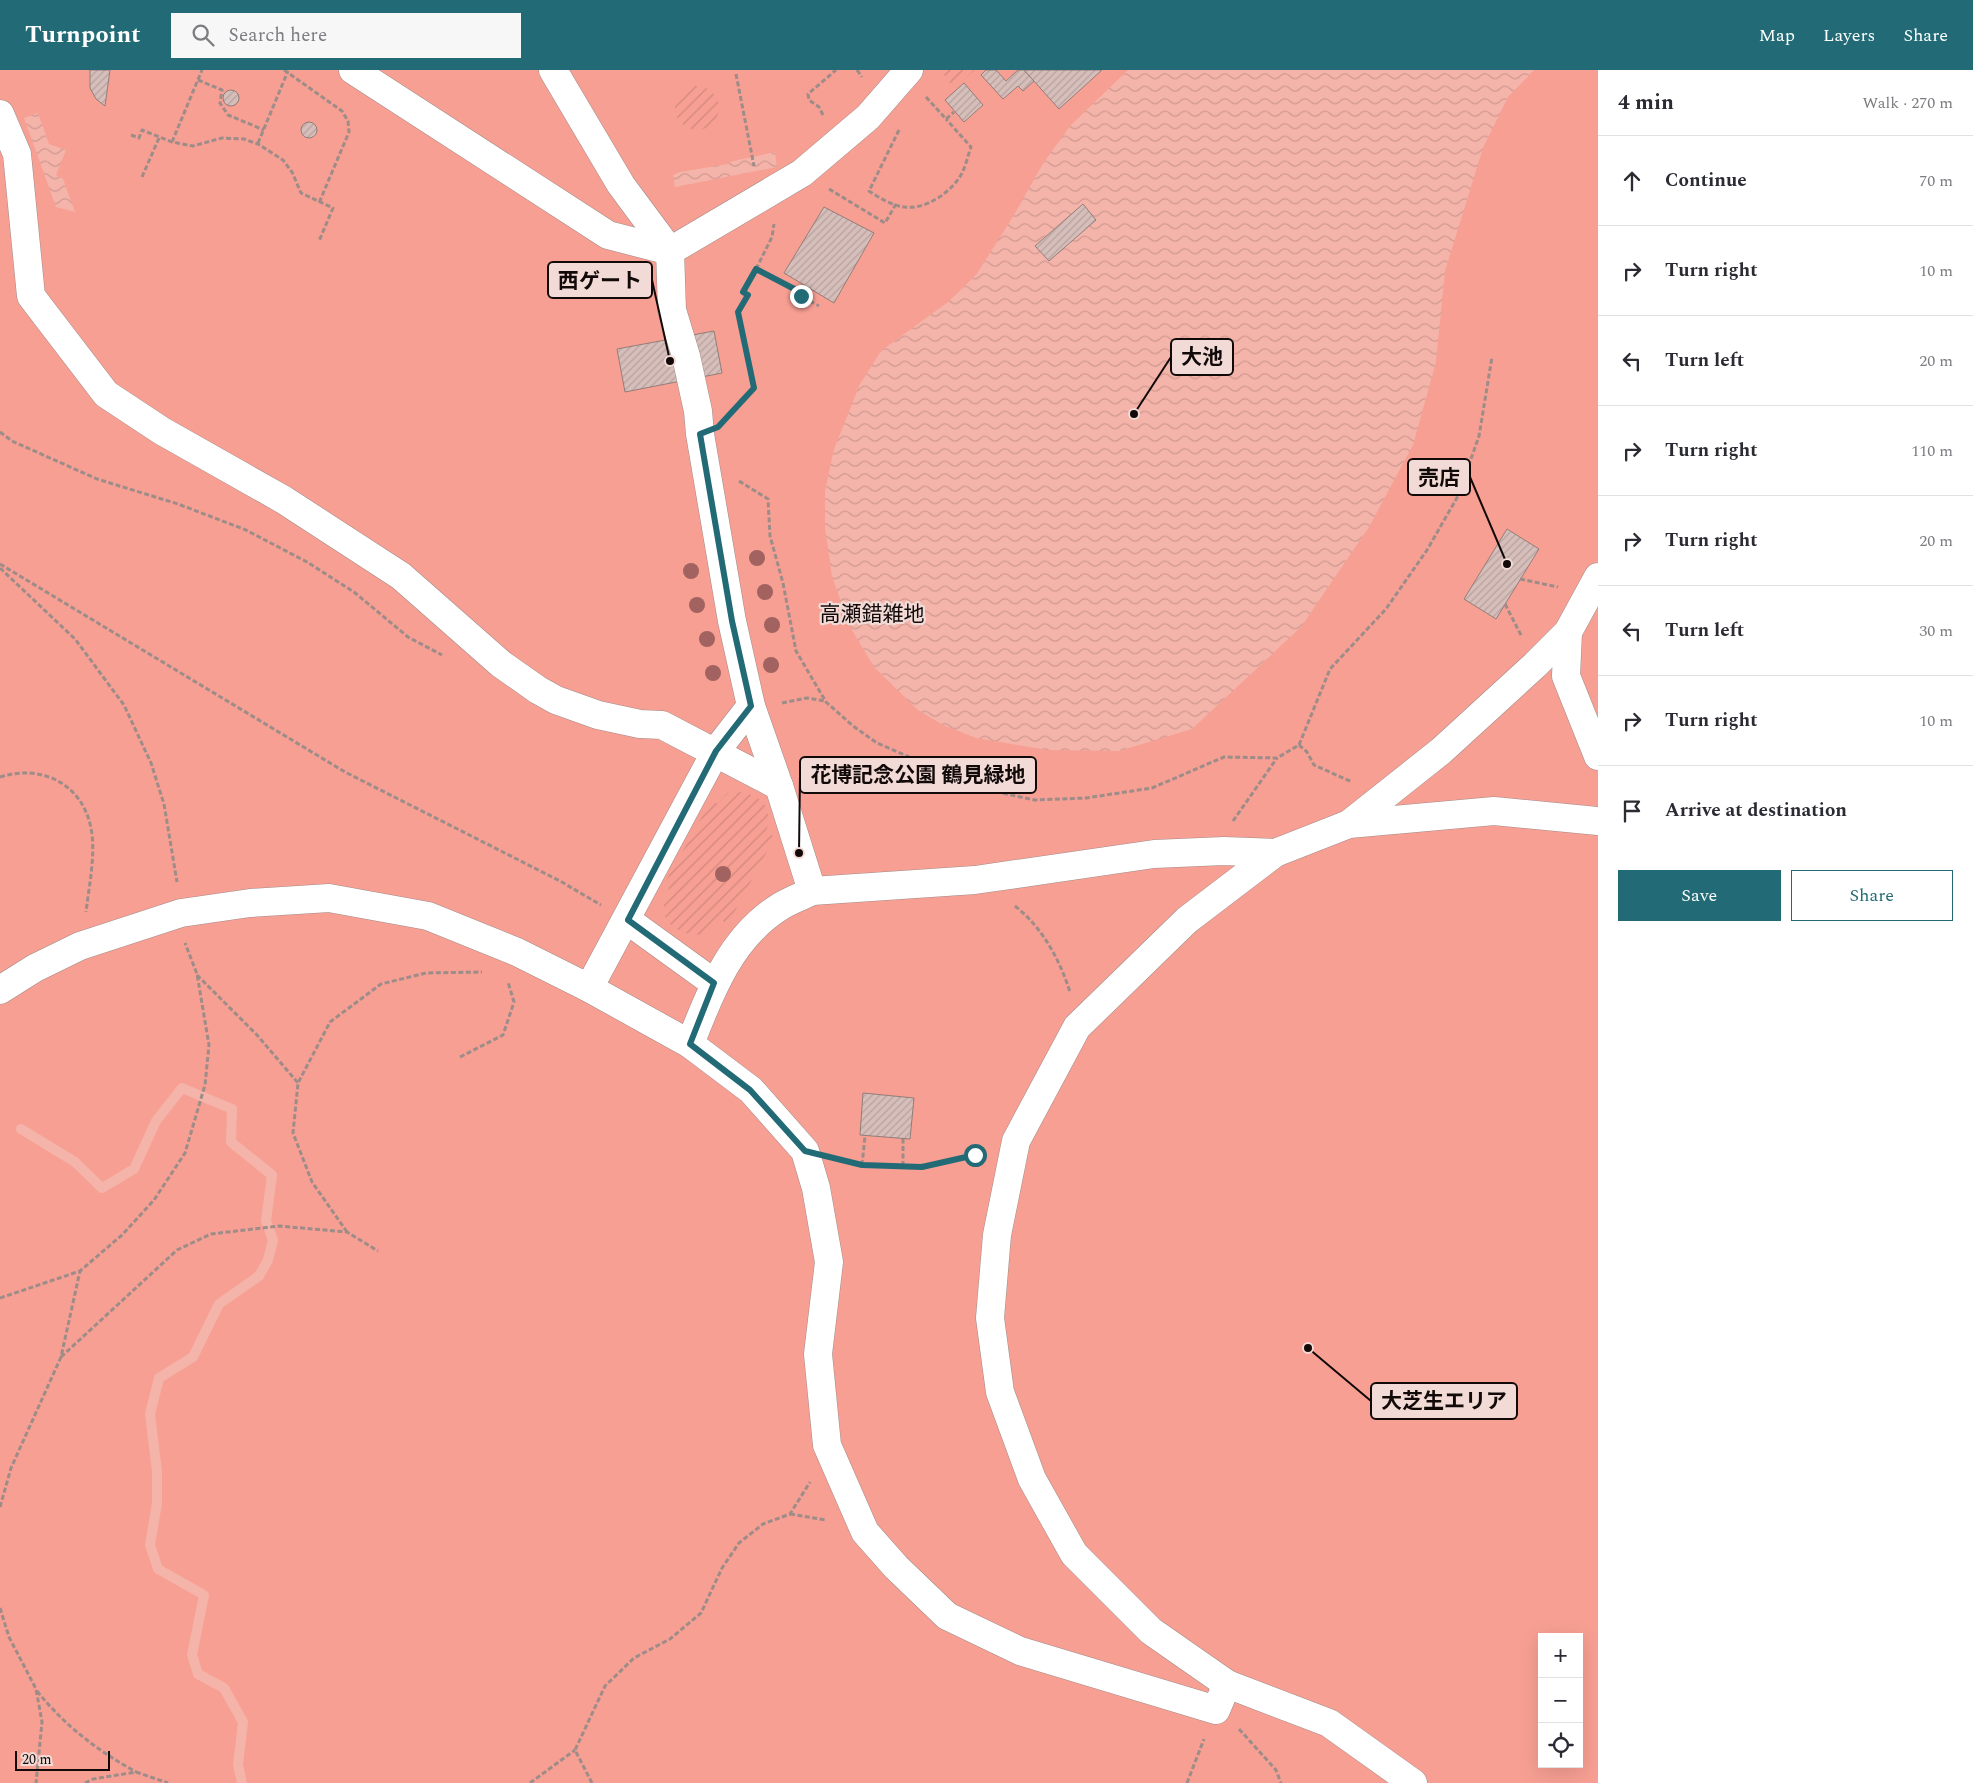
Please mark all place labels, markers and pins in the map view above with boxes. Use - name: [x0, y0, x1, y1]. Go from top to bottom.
- callout: 西ゲート: [548, 262, 652, 298]
- callout: 大池: [1171, 339, 1233, 375]
- callout: 売店: [1408, 459, 1470, 495]
- callout: 花博記念公園 鶴見緑地: [800, 757, 1036, 793]
- callout: 大芝生エリア: [1371, 1383, 1517, 1419]

